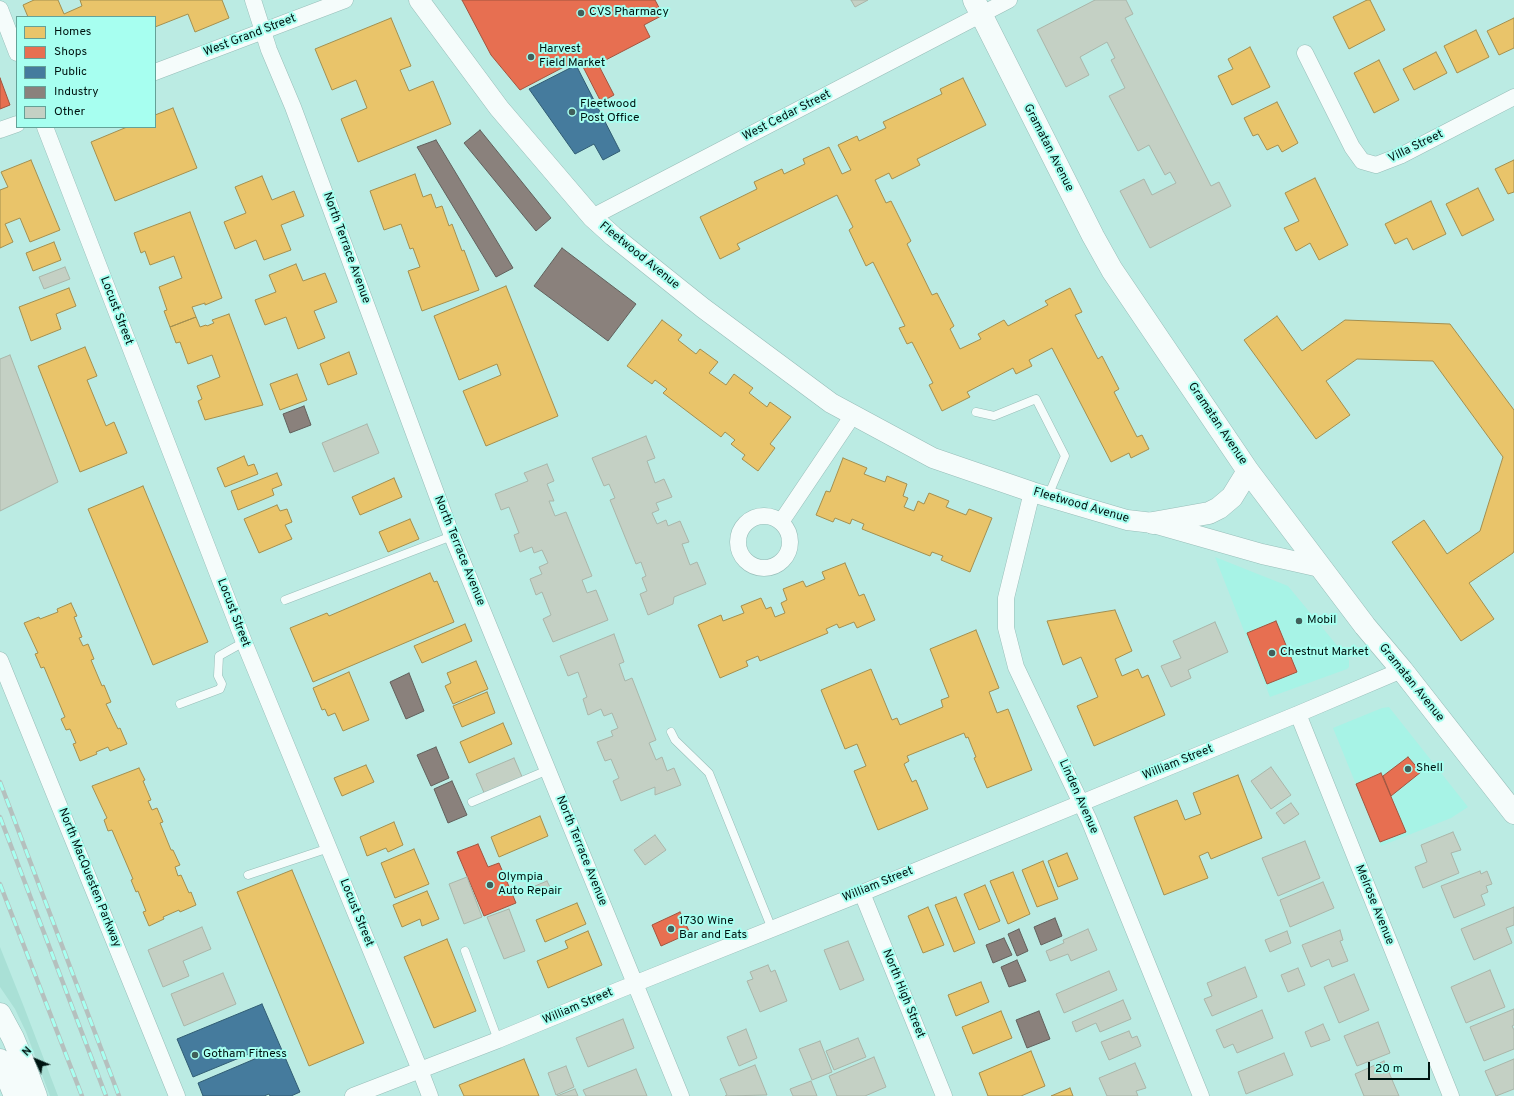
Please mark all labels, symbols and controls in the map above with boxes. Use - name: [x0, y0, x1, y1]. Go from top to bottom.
- place label: CVS Pharmacy: [589, 6, 669, 20]
- marker: CVS Pharmacy: [576, 8, 586, 18]
- street label: West Grand Street: [202, 12, 298, 60]
- legend: [16, 16, 156, 128]
- text: Homes: [54, 24, 91, 40]
- place label: Harvest Field Market: [539, 43, 605, 71]
- text: Shops: [54, 44, 87, 60]
- marker: Harvest Field Market: [526, 52, 536, 62]
- text: Public: [54, 64, 87, 80]
- text: Industry: [54, 84, 99, 100]
- street label: West Cedar Street: [740, 88, 834, 144]
- place label: Fleetwood Post Office: [580, 98, 639, 126]
- street label: Gramatan Avenue: [1020, 102, 1076, 194]
- text: Other: [54, 104, 85, 120]
- marker: Fleetwood Post Office: [567, 107, 577, 117]
- street label: Villa Street: [1386, 128, 1446, 166]
- street label: North Terrace Avenue: [319, 190, 373, 306]
- street label: Fleetwood Avenue: [596, 219, 682, 293]
- street label: Locust Street: [96, 275, 136, 347]
- street label: Gramatan Avenue: [1184, 380, 1250, 468]
- street label: Fleetwood Avenue: [1031, 485, 1131, 527]
- street label: North Terrace Avenue: [430, 494, 488, 608]
- street label: Locust Street: [213, 577, 253, 649]
- place label: Mobil: [1307, 614, 1336, 628]
- marker: Mobil: [1294, 616, 1304, 626]
- street label: Gramatan Avenue: [1375, 641, 1447, 725]
- place label: Chestnut Market: [1280, 646, 1369, 660]
- marker: Chestnut Market: [1267, 648, 1277, 658]
- street label: William Street: [1141, 742, 1215, 784]
- street label: Linden Avenue: [1055, 758, 1101, 836]
- place label: Shell: [1416, 762, 1443, 776]
- marker: Shell: [1403, 764, 1413, 774]
- street label: North Terrace Avenue: [552, 794, 610, 908]
- street label: North MacQuesten Parkway: [54, 806, 124, 950]
- street label: Melrose Avenue: [1351, 863, 1397, 947]
- street label: William Street: [841, 864, 915, 906]
- place label: Olympia Auto Repair: [498, 871, 562, 899]
- street label: Locust Street: [336, 877, 376, 949]
- marker: Olympia Auto Repair: [485, 880, 495, 890]
- place label: 1730 Wine Bar and Eats: [679, 915, 747, 943]
- marker: 1730 Wine Bar and Eats: [666, 924, 676, 934]
- street label: North High Street: [879, 947, 927, 1041]
- street label: William Street: [541, 986, 615, 1028]
- north arrow: [16, 1040, 56, 1080]
- text: N: [20, 1044, 35, 1059]
- place label: Gotham Fitness: [203, 1048, 287, 1062]
- marker: Gotham Fitness: [190, 1050, 200, 1060]
- scale bar: [1370, 1054, 1432, 1080]
- text: 20 m: [1375, 1061, 1403, 1077]

